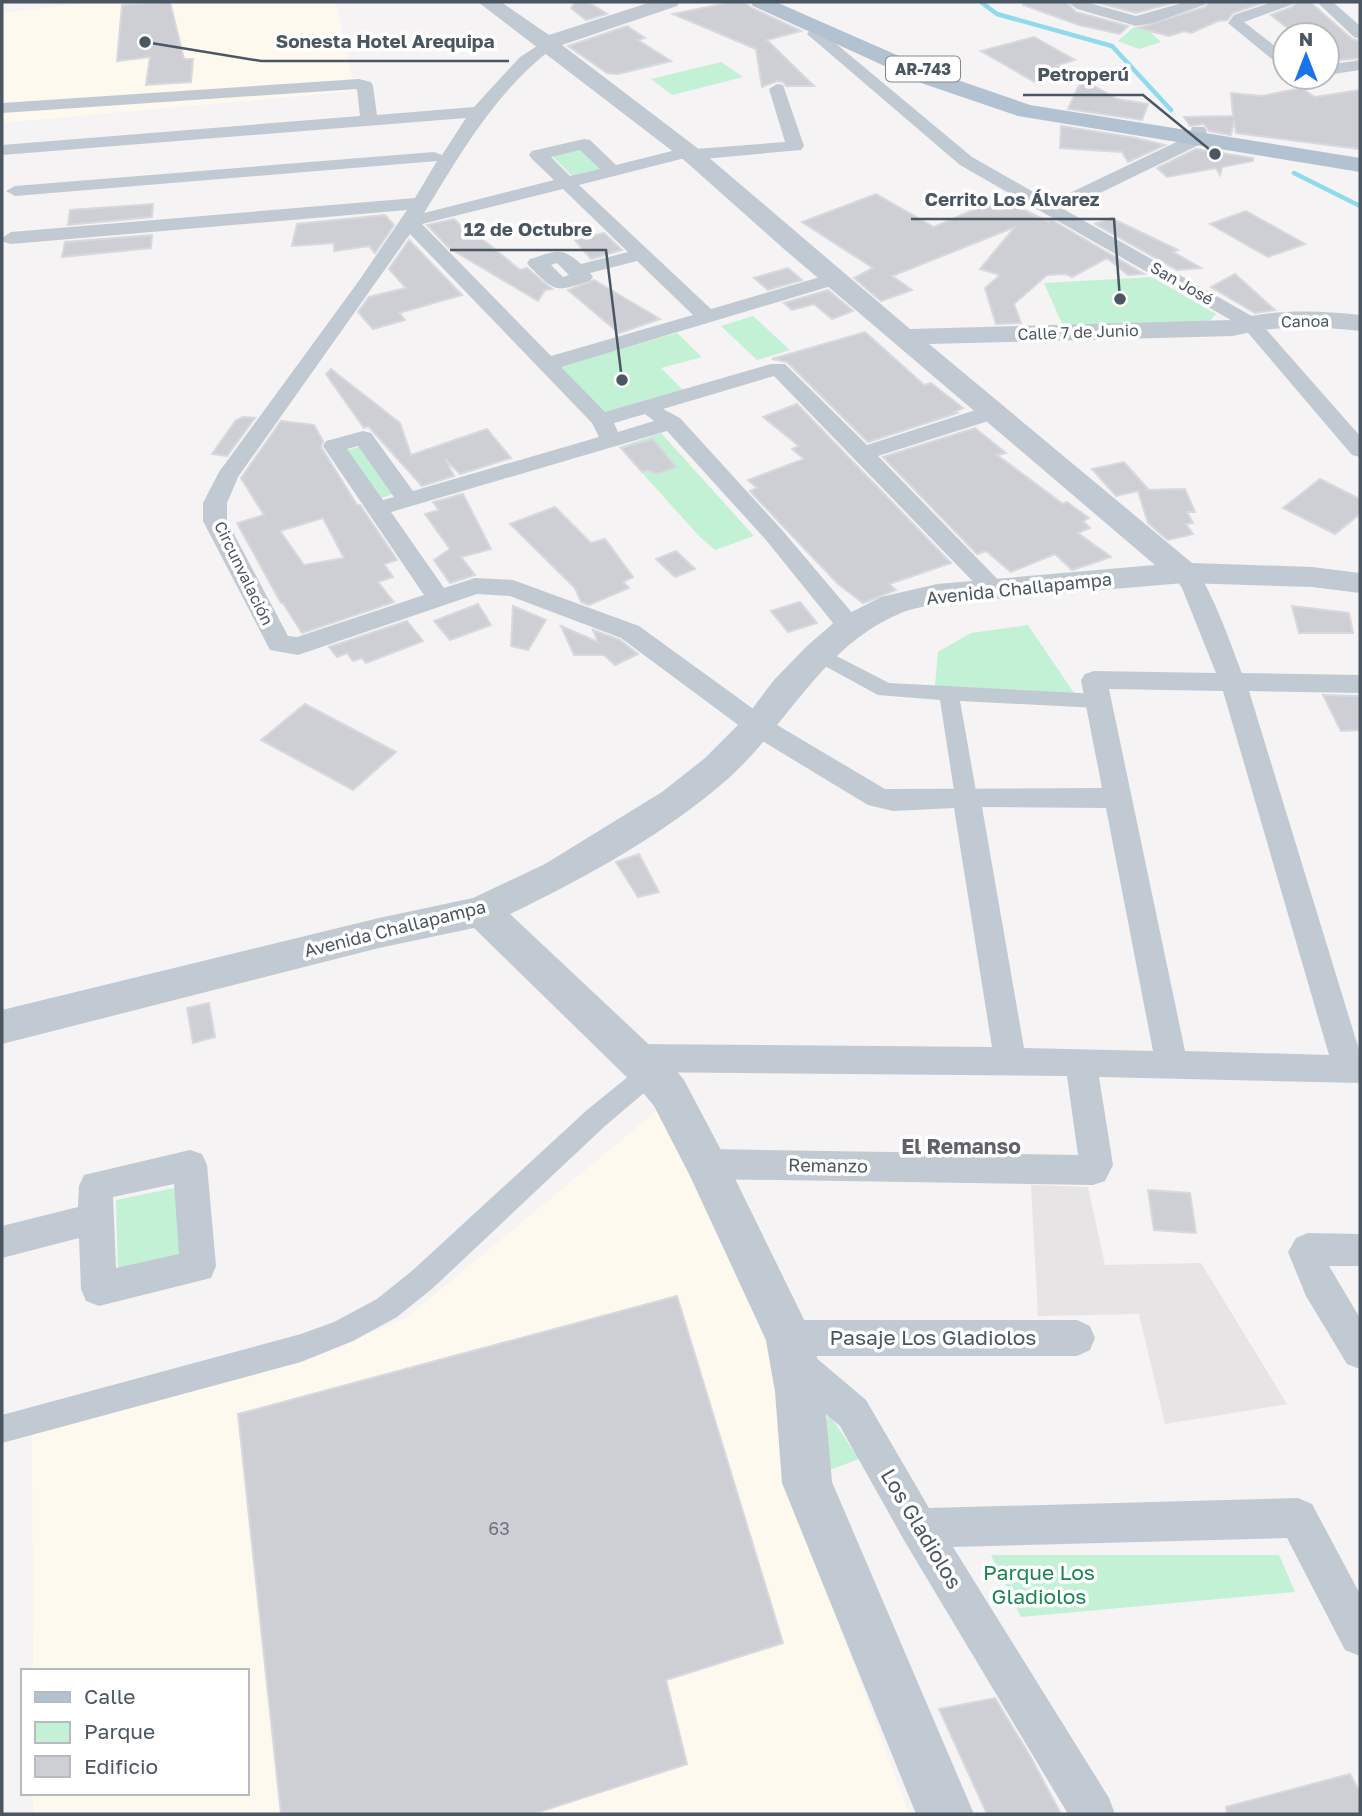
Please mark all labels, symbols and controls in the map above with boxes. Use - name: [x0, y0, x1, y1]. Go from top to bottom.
- callout: Sonesta Hotel Arequipa: [261, 21, 509, 61]
- north arrow: [1271, 21, 1341, 91]
- text: N: [1299, 27, 1313, 50]
- text: Sonesta Hotel Arequipa: [275, 29, 495, 52]
- callout: Petroperú: [1023, 55, 1143, 95]
- road number: AR-743: [886, 57, 960, 82]
- text: Petroperú: [1037, 62, 1129, 85]
- callout: Cerrito Los Álvarez: [911, 179, 1114, 219]
- text: Cerrito Los Álvarez: [924, 187, 1100, 210]
- callout: 12 de Octubre: [450, 210, 606, 250]
- text: 12 de Octubre: [464, 217, 592, 240]
- street label: San José: [1147, 257, 1217, 309]
- street label: Canoa: [1281, 311, 1329, 331]
- street label: Calle 7 de Junio: [1017, 320, 1139, 344]
- street label: Circunvalación: [210, 518, 278, 628]
- street label: Avenida Challapampa: [925, 567, 1113, 609]
- street label: Avenida Challapampa: [302, 895, 488, 961]
- district label: El Remanso: [901, 1133, 1021, 1159]
- street label: Remanzo: [788, 1153, 868, 1177]
- street label: Pasaje Los Gladiolos: [830, 1324, 1036, 1350]
- street label: Los Gladiolos: [876, 1464, 968, 1593]
- house number: 63: [488, 1517, 510, 1539]
- park label: Parque Los Gladiolos: [983, 1559, 1095, 1609]
- legend: [21, 1669, 248, 1795]
- text: Calle: [84, 1683, 136, 1709]
- text: Parque: [84, 1718, 155, 1744]
- text: Edificio: [84, 1753, 158, 1779]

